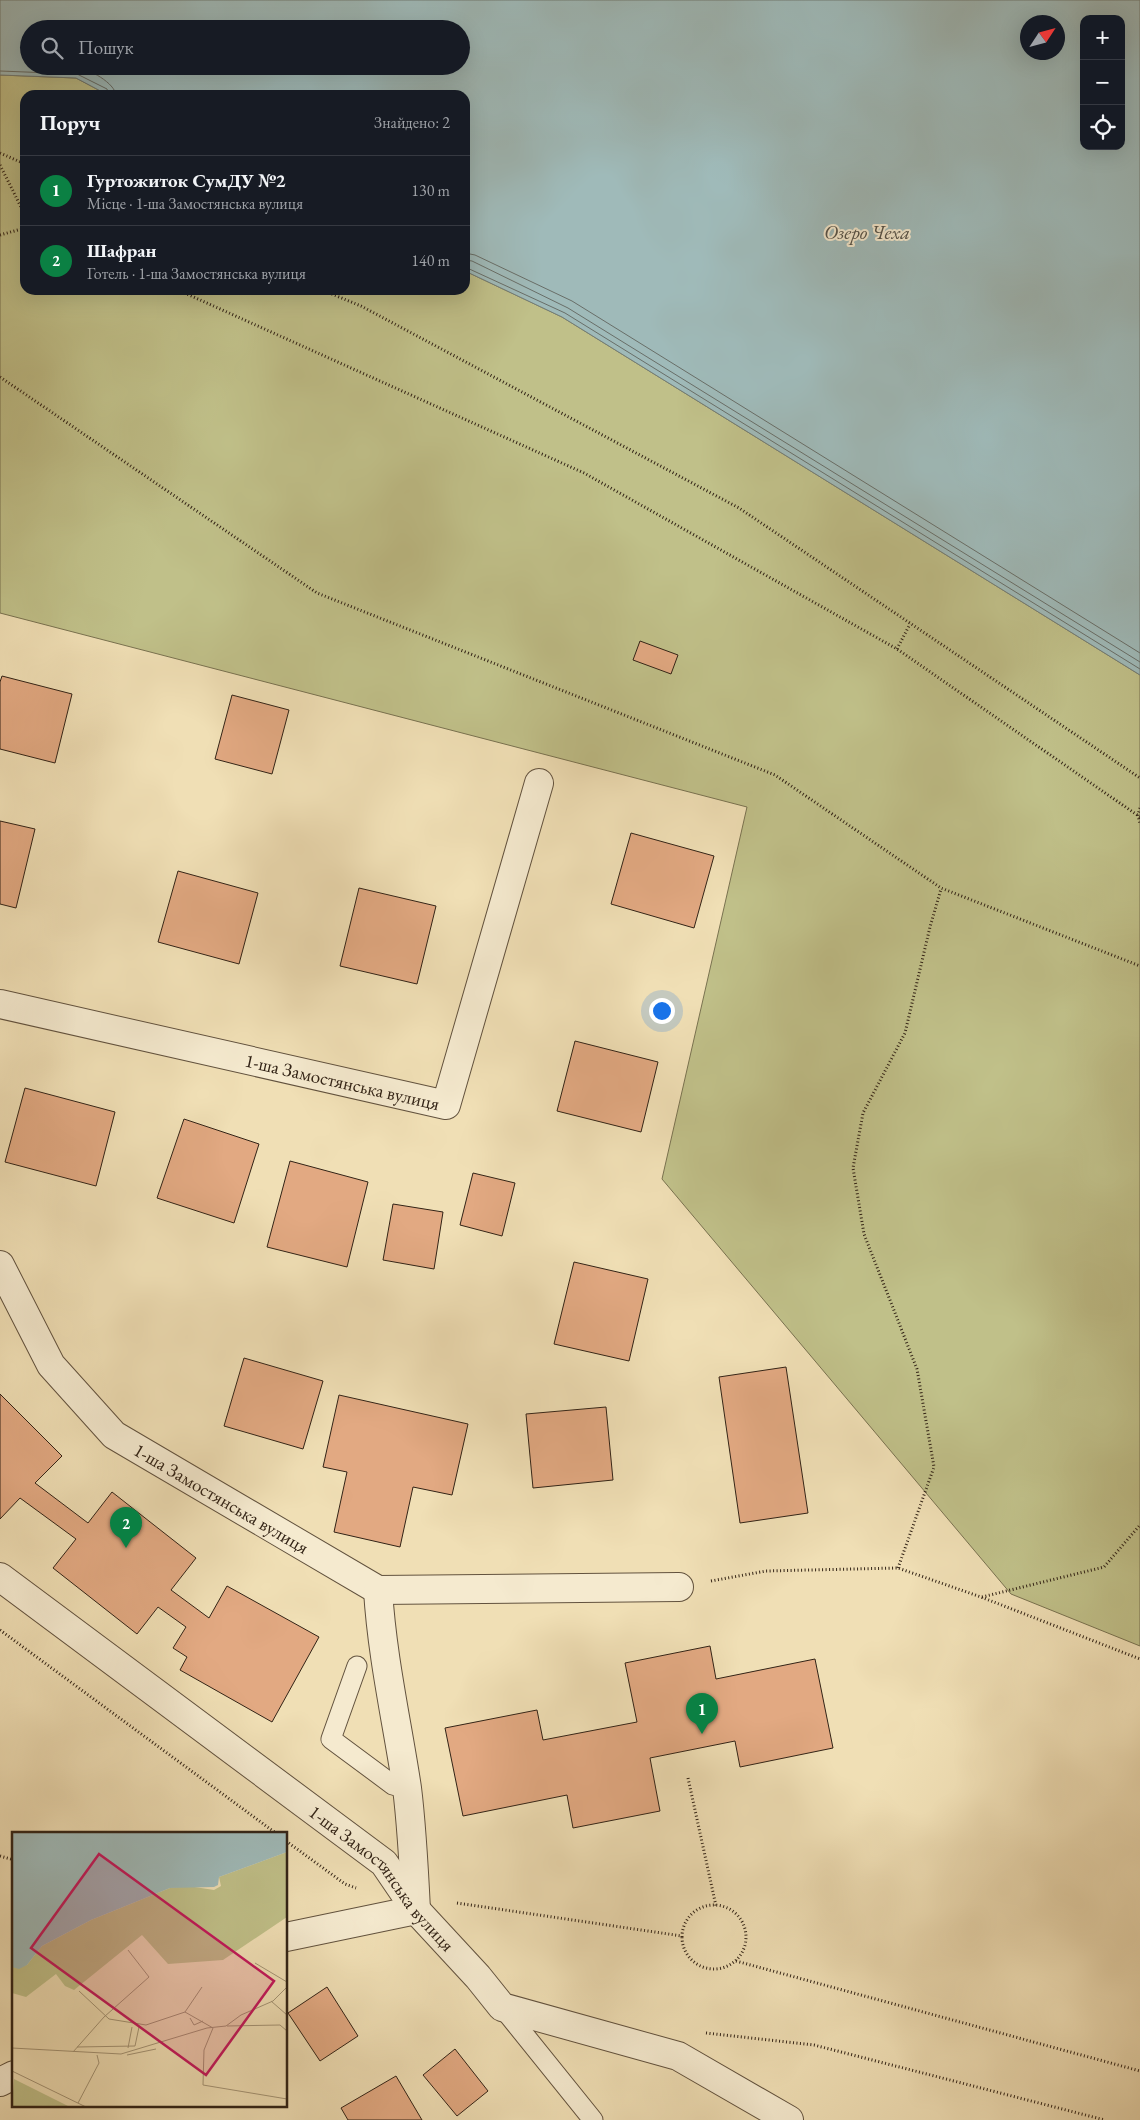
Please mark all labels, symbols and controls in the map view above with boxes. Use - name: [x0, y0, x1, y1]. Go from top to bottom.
- north arrow: [1020, 15, 1065, 60]
- map controls: [1080, 15, 1125, 150]
- button: +: [1080, 15, 1125, 60]
- search box: [20, 20, 470, 75]
- icon: search: [38, 34, 66, 62]
- text: Пошук: [78, 35, 134, 60]
- button: −: [1080, 60, 1125, 105]
- button: locate: [1080, 105, 1125, 150]
- text: Поруч: [40, 109, 100, 136]
- text: Знайдено: 2: [374, 112, 450, 133]
- text: Гуртожиток СумДУ №2: [87, 168, 285, 193]
- text: 1: [52, 180, 60, 201]
- text: 130 m: [411, 180, 450, 201]
- text: Місце · 1-ша Замостянська вулиця: [87, 193, 303, 214]
- water label: Озеро Чеха: [824, 219, 910, 245]
- text: Шафран: [87, 238, 156, 263]
- text: 2: [52, 250, 60, 271]
- text: 140 m: [411, 250, 450, 271]
- text: Готель · 1-ша Замостянська вулиця: [87, 263, 306, 284]
- your location: [649, 998, 675, 1024]
- street label: 1-ша Замостянська вулиця: [242, 1048, 443, 1116]
- street label: 1-ша Замостянська вулиця: [129, 1437, 314, 1560]
- pin: 2: [110, 1507, 142, 1548]
- pin: 1: [686, 1693, 718, 1734]
- street label: 1-ша Замостянська вулиця: [304, 1799, 460, 1957]
- inset map: [12, 1832, 288, 2108]

